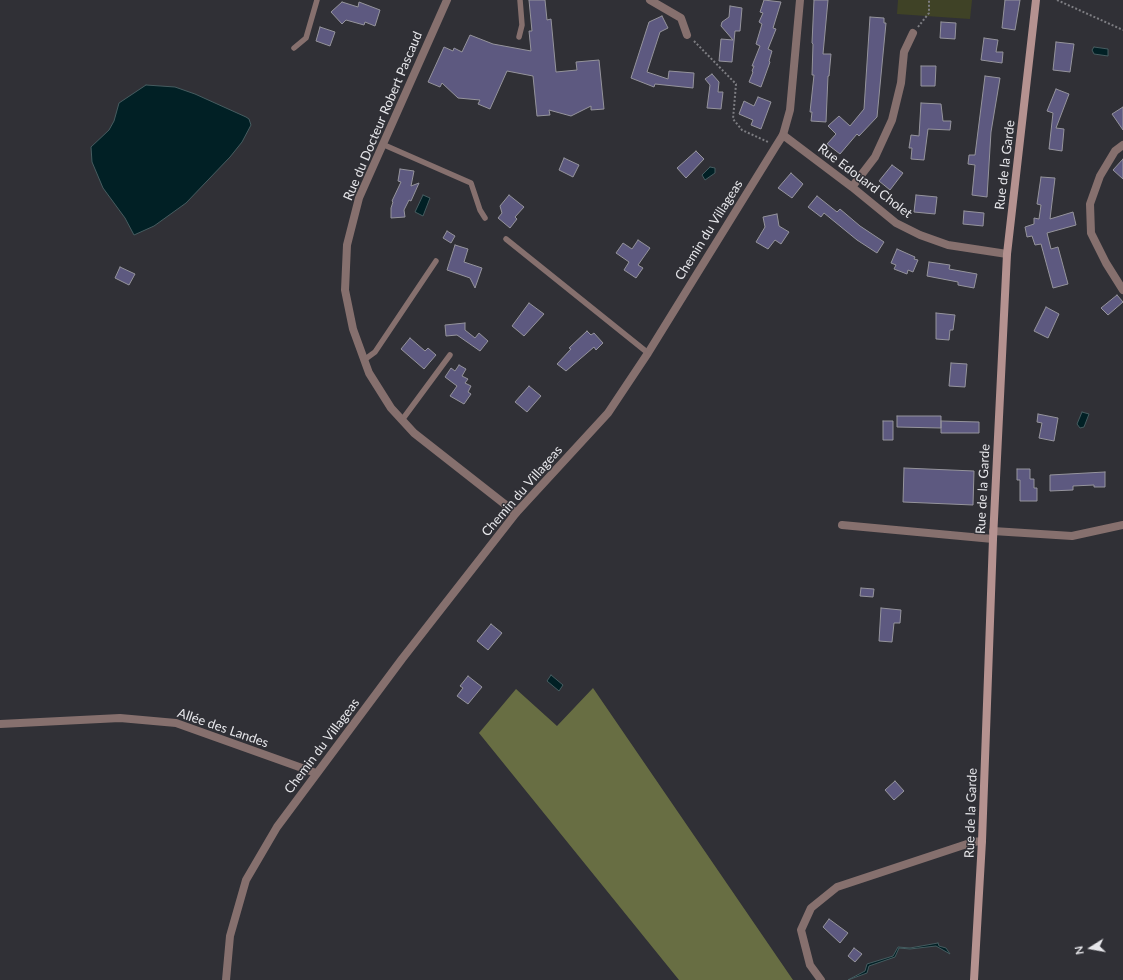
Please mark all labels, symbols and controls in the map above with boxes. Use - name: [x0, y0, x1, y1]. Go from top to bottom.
- street label: Rue du Docteur Robert Pascaud: [340, 29, 426, 203]
- street label: Rue de la Garde: [992, 119, 1018, 211]
- street label: Rue Edouard Cholet: [815, 141, 915, 221]
- street label: Chemin du Villageas: [672, 177, 746, 283]
- street label: Chemin du Villageas: [478, 442, 566, 540]
- street label: Rue de la Garde: [973, 444, 993, 534]
- street label: Chemin du Villageas: [281, 695, 363, 797]
- street label: Allée des Landes: [175, 705, 271, 751]
- street label: Rue de la Garde: [962, 768, 980, 858]
- north arrow: [1071, 928, 1111, 968]
- text: N: [1072, 945, 1086, 956]

